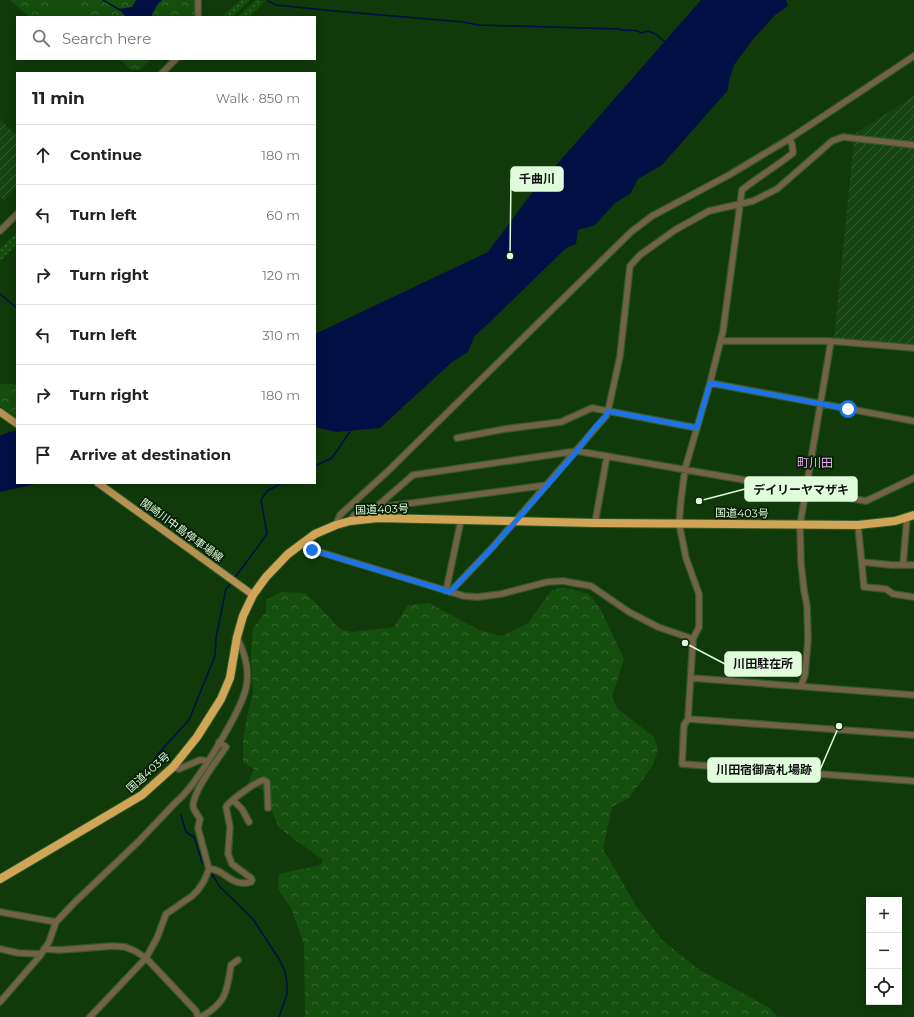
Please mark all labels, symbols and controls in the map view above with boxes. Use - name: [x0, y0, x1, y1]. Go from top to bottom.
- search box: [16, 16, 316, 60]
- icon: search: [30, 27, 52, 49]
- text: Search here: [62, 29, 151, 48]
- text: 11 min: [32, 88, 85, 108]
- text: Walk · 850 m: [216, 90, 300, 106]
- icon: ahead: [32, 144, 54, 166]
- text: Continue: [70, 145, 142, 164]
- text: 180 m: [261, 147, 300, 163]
- callout: 千曲川: [511, 167, 563, 191]
- text: 千曲川: [519, 171, 555, 186]
- icon: left: [32, 204, 54, 226]
- text: Turn left: [70, 205, 137, 224]
- text: 60 m: [266, 207, 300, 223]
- icon: right: [32, 264, 54, 286]
- text: Turn right: [70, 265, 149, 284]
- text: 120 m: [262, 267, 300, 283]
- icon: left: [32, 324, 54, 346]
- text: Turn left: [70, 325, 137, 344]
- text: 310 m: [262, 327, 300, 343]
- icon: right: [32, 384, 54, 406]
- text: Turn right: [70, 385, 149, 404]
- text: 180 m: [261, 387, 300, 403]
- route start: [839, 400, 857, 418]
- icon: arrive: [32, 444, 54, 466]
- text: Arrive at destination: [70, 445, 231, 464]
- district label: 町川田: [797, 455, 833, 470]
- callout: デイリーヤマザキ: [745, 477, 857, 501]
- text: デイリーヤマザキ: [753, 482, 849, 497]
- street label: 関崎川中島停車場線: [138, 495, 226, 565]
- street label: 国道403号: [355, 501, 409, 517]
- street label: 国道403号: [715, 506, 769, 520]
- route end: [303, 541, 321, 559]
- callout: 川田駐在所: [725, 652, 801, 676]
- text: 川田駐在所: [733, 656, 793, 671]
- street label: 国道403号: [123, 749, 173, 795]
- callout: 川田宿御高札場跡: [708, 758, 820, 782]
- text: 川田宿御高札場跡: [716, 762, 812, 777]
- map controls: [866, 897, 902, 1005]
- button: +: [866, 897, 902, 933]
- button: −: [866, 933, 902, 969]
- button: locate: [866, 969, 902, 1005]

